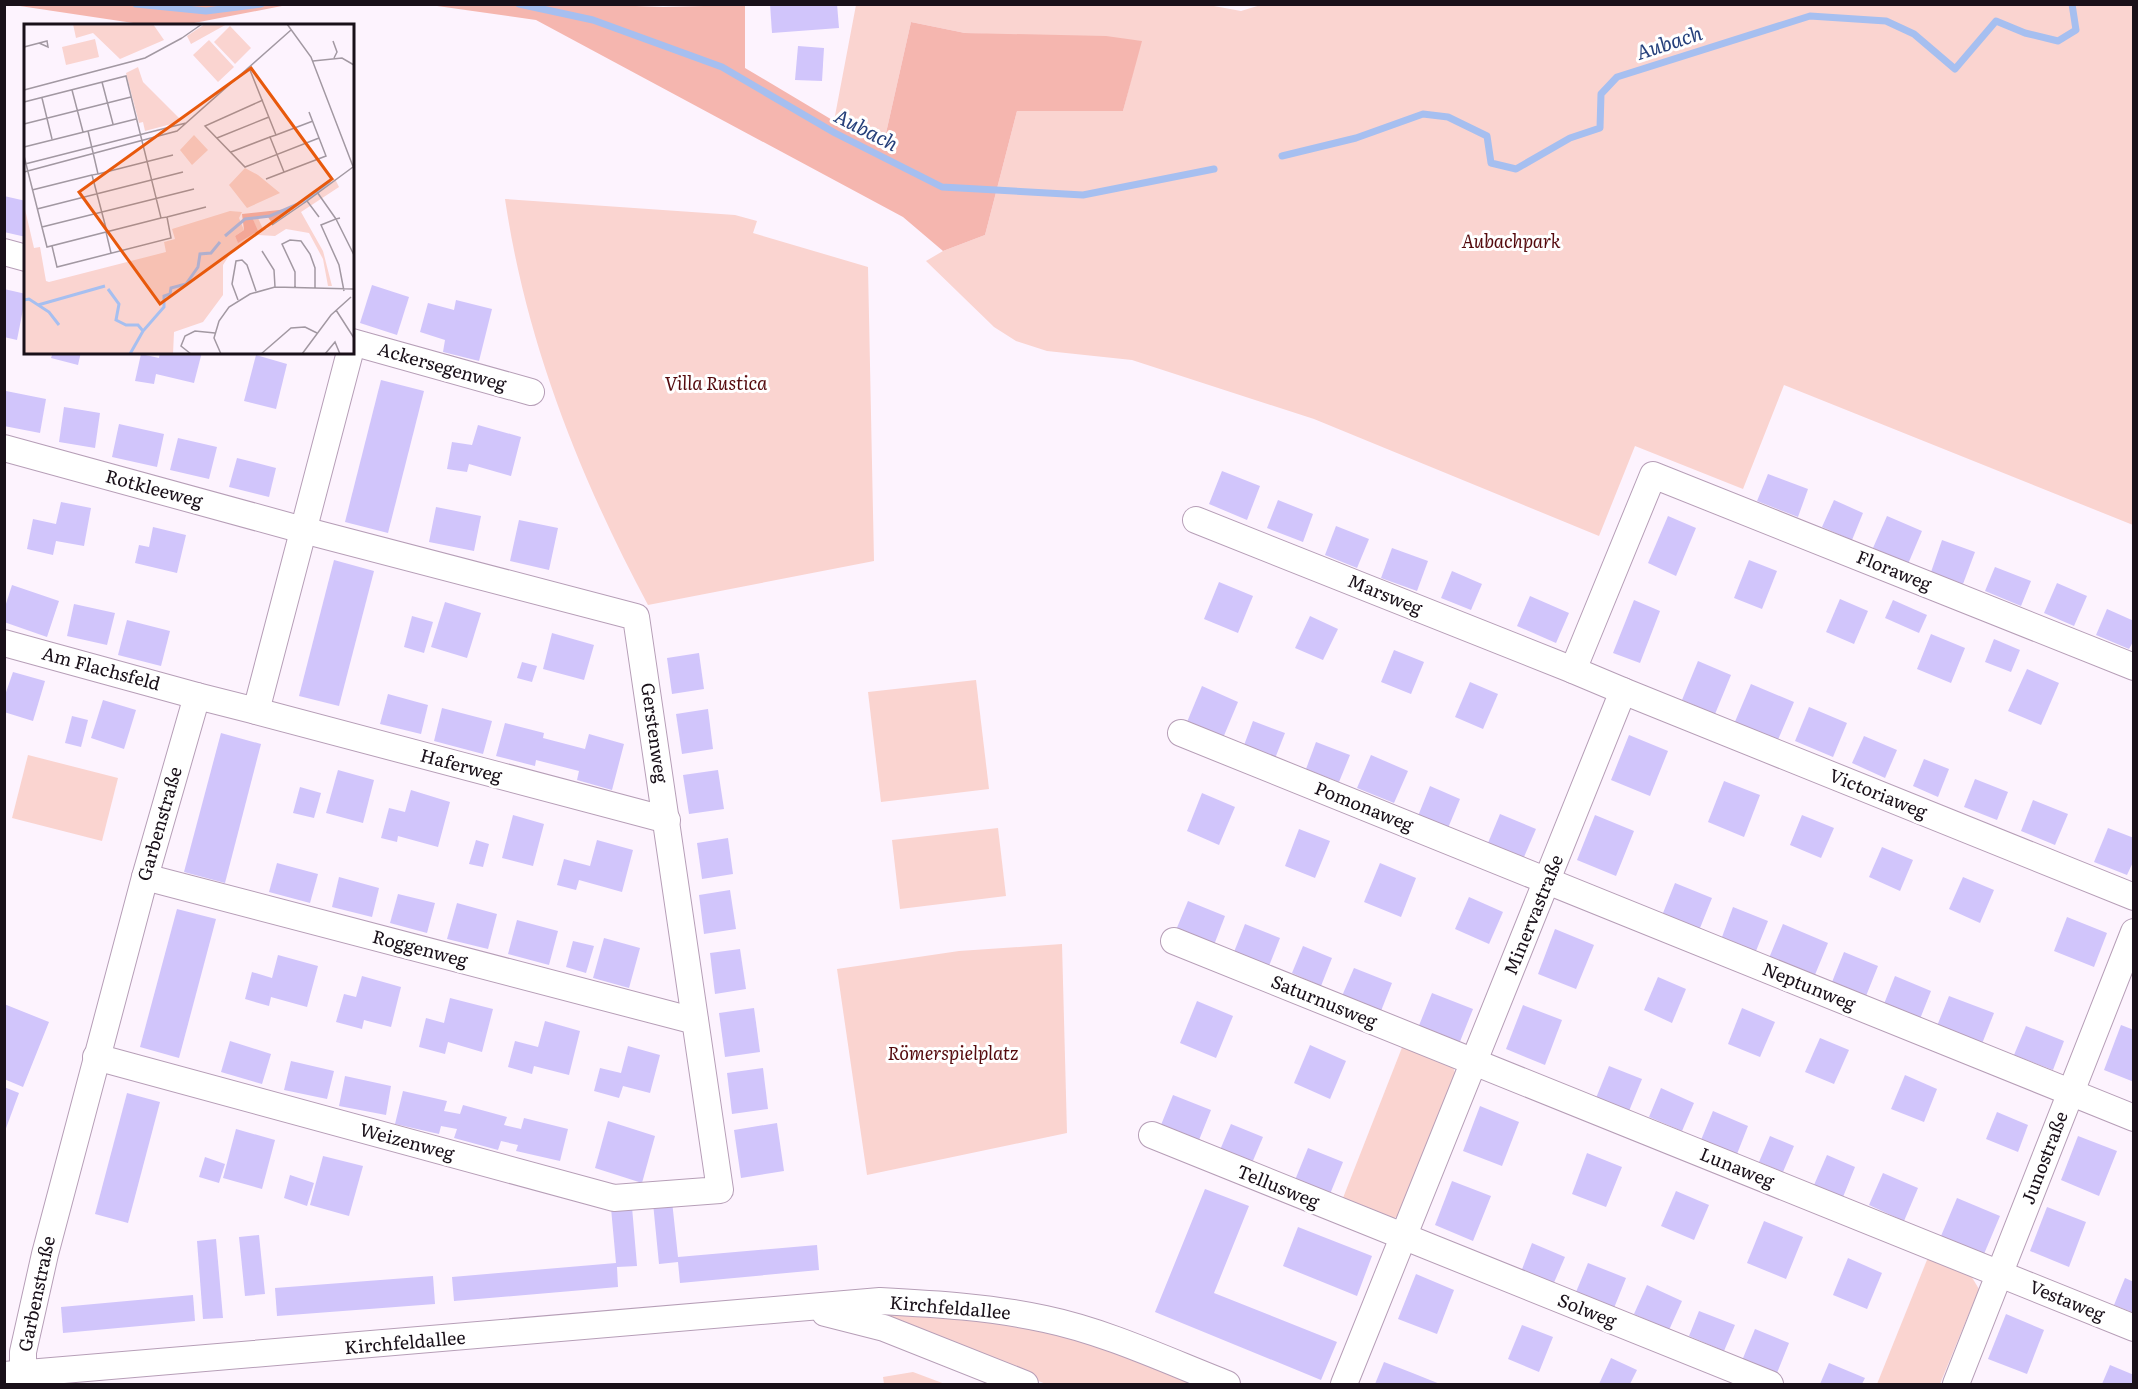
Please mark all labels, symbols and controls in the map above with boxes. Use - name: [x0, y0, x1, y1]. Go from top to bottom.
- water label: Aubach: [1631, 16, 1706, 66]
- inset map: [24, 24, 354, 354]
- water label: Aubach: [830, 99, 904, 157]
- park label: Aubachpark: [1461, 227, 1561, 254]
- street label: Ackersegenweg: [375, 334, 511, 397]
- park label: Villa Rustica: [665, 369, 768, 396]
- street label: Rotkleeweg: [103, 462, 207, 514]
- street label: Floraweg: [1853, 542, 1937, 597]
- street label: Marsweg: [1344, 566, 1428, 621]
- street label: Am Flachsfeld: [39, 639, 164, 696]
- street label: Gerstenweg: [635, 681, 676, 786]
- street label: Haferweg: [417, 741, 506, 789]
- street label: Victoriaweg: [1825, 761, 1933, 825]
- street label: Garbenstraße: [129, 763, 188, 884]
- street label: Pomonaweg: [1311, 774, 1419, 838]
- street label: Minervastraße: [1496, 850, 1569, 979]
- street label: Roggenweg: [370, 922, 472, 973]
- street label: Neptunweg: [1759, 955, 1861, 1017]
- street label: Saturnusweg: [1267, 967, 1383, 1035]
- park label: Römerspielplatz: [888, 1039, 1019, 1066]
- street label: Junostraße: [2014, 1107, 2074, 1208]
- street label: Weizenweg: [357, 1115, 459, 1166]
- street label: Lunaweg: [1696, 1139, 1780, 1194]
- street label: Tellusweg: [1233, 1157, 1325, 1215]
- street label: Garbenstraße: [10, 1233, 61, 1354]
- street label: Vestaweg: [2026, 1272, 2110, 1327]
- street label: Solweg: [1554, 1286, 1622, 1334]
- street label: Kirchfeldallee: [888, 1288, 1012, 1325]
- street label: Kirchfeldallee: [343, 1323, 467, 1360]

